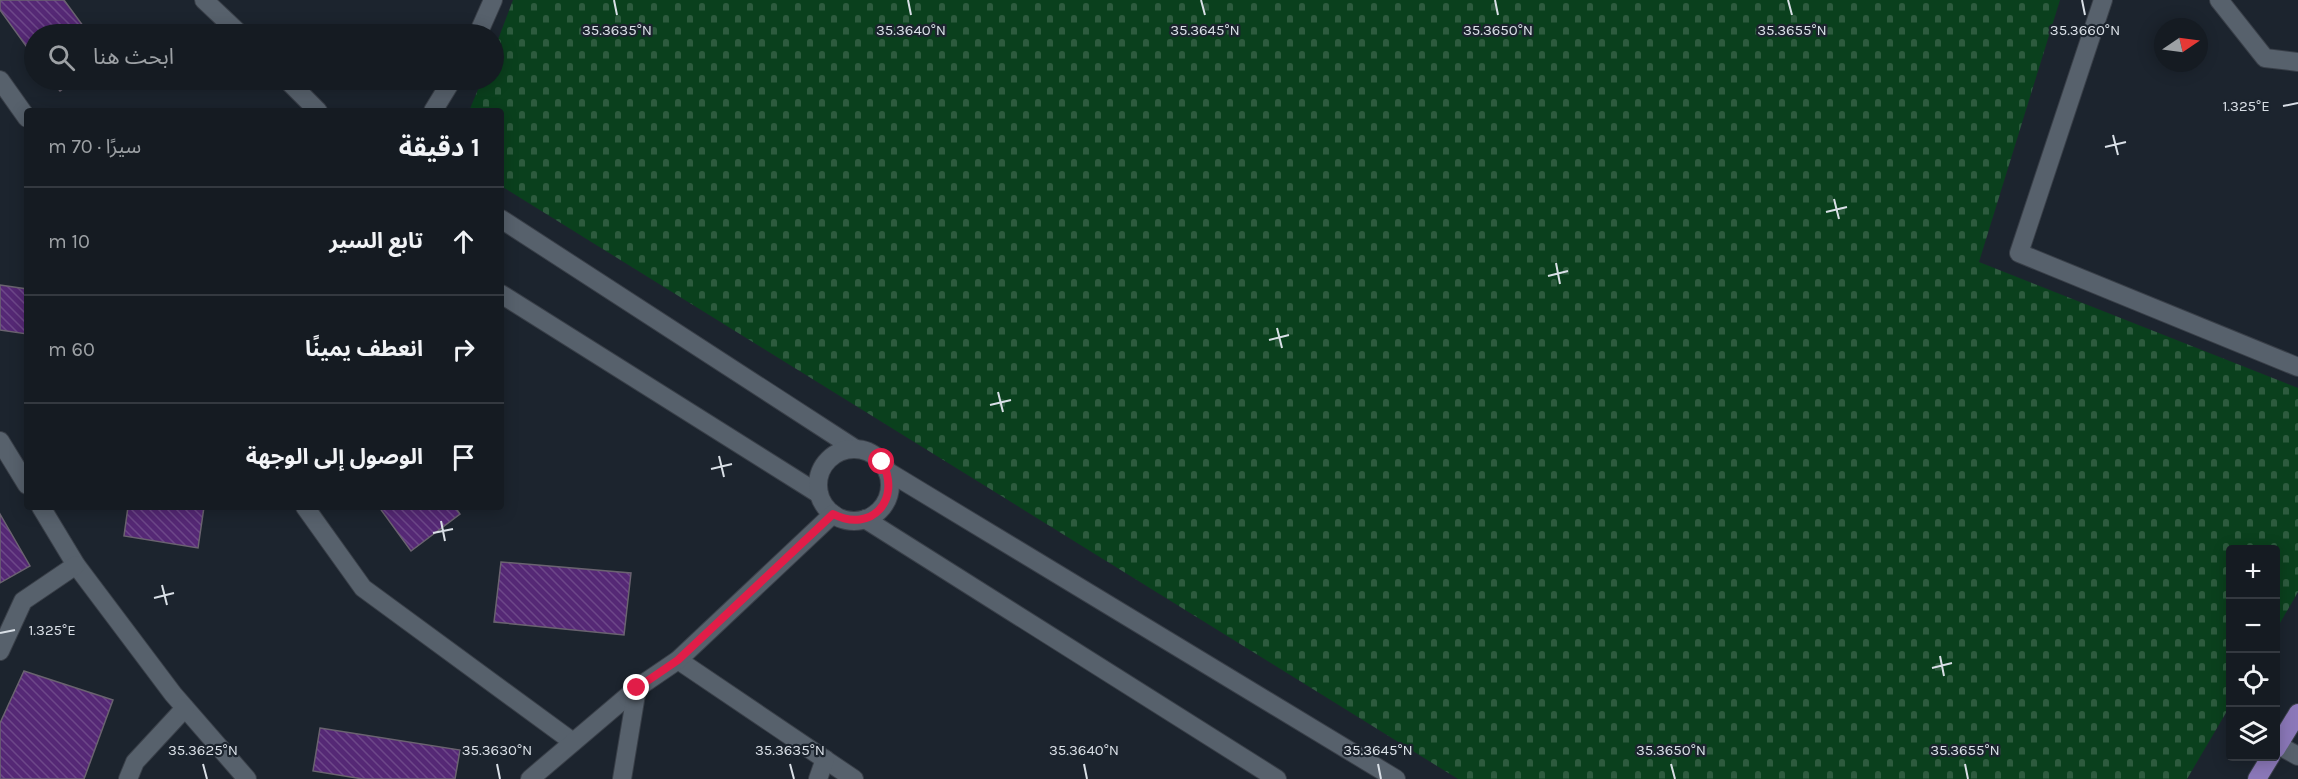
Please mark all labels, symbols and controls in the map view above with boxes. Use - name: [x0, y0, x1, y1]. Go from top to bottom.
- north arrow: [2154, 18, 2208, 72]
- text: 35.3635°N: [582, 21, 652, 39]
- text: 35.3640°N: [876, 21, 946, 39]
- text: 35.3645°N: [1170, 21, 1240, 39]
- text: 35.3650°N: [1463, 21, 1533, 39]
- text: 35.3655°N: [1757, 21, 1827, 39]
- text: 35.3660°N: [2050, 21, 2120, 39]
- search box: [24, 24, 504, 90]
- icon: search: [45, 41, 78, 74]
- text: ابحث هنا: [93, 44, 174, 70]
- text: 1.325°E: [2222, 97, 2270, 115]
- text: 1 دقيقة: [399, 132, 480, 163]
- text: سيرًا · 70 m: [48, 135, 141, 158]
- icon: ahead: [447, 225, 480, 258]
- text: تابع السير: [329, 228, 423, 254]
- text: 10 m: [48, 230, 90, 253]
- icon: right: [447, 333, 480, 366]
- text: انعطف يمينًا: [305, 336, 423, 362]
- text: 60 m: [48, 338, 95, 361]
- icon: arrive: [447, 441, 480, 474]
- text: الوصول إلى الوجهة: [246, 444, 423, 470]
- route start: [868, 448, 894, 474]
- map controls: [2226, 545, 2280, 761]
- button: +: [2226, 545, 2280, 599]
- button: −: [2226, 599, 2280, 653]
- text: 1.325°E: [28, 621, 76, 639]
- button: locate: [2226, 653, 2280, 707]
- route end: [623, 674, 649, 700]
- button: layers: [2226, 707, 2280, 761]
- text: 35.3625°N: [168, 741, 238, 759]
- text: 35.3630°N: [462, 741, 532, 759]
- text: 35.3635°N: [755, 741, 825, 759]
- text: 35.3640°N: [1049, 741, 1119, 759]
- text: 35.3645°N: [1343, 741, 1413, 759]
- text: 35.3650°N: [1636, 741, 1706, 759]
- text: 35.3655°N: [1930, 741, 2000, 759]

